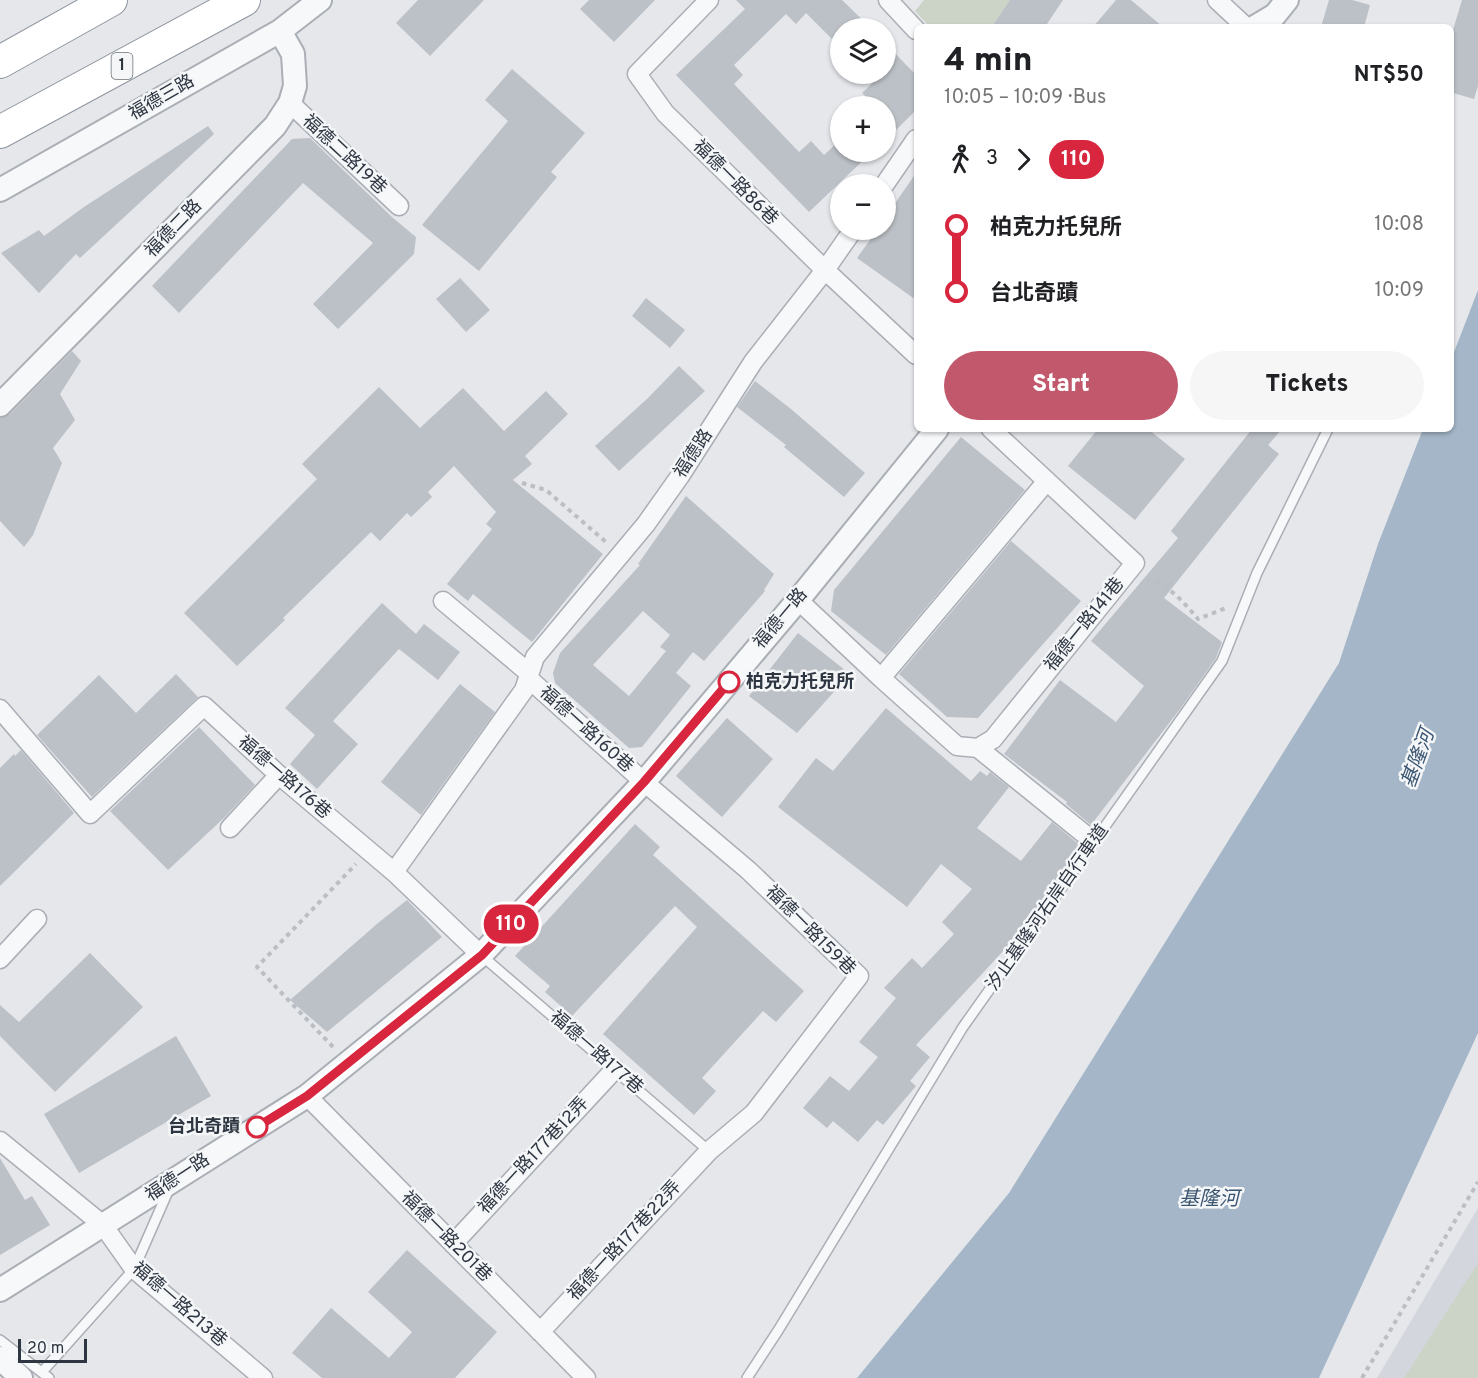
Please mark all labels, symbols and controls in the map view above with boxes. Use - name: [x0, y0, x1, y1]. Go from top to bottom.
- map controls: [830, 18, 896, 240]
- button: layers: [830, 18, 896, 84]
- text: 4 min: [944, 41, 1033, 83]
- road number: 1: [112, 53, 132, 79]
- text: NT$50: [1354, 62, 1424, 89]
- street label: 福德三路: [125, 70, 199, 126]
- text: 10:05 – 10:09 · Bus: [944, 85, 1106, 111]
- button: +: [830, 96, 896, 162]
- street label: 福德二路19巷: [297, 110, 391, 200]
- street label: 福德一路86巷: [687, 135, 783, 231]
- icon: walk: [944, 143, 977, 176]
- icon: forward: [1007, 143, 1040, 176]
- text: 3: [986, 146, 998, 172]
- text: 110: [1061, 146, 1092, 173]
- button: −: [830, 174, 896, 240]
- street label: 福德二路: [141, 195, 207, 263]
- text: 10:08: [1374, 212, 1424, 238]
- text: 柏克力托兒所: [990, 215, 1122, 242]
- text: 10:09: [1374, 278, 1424, 304]
- text: 台北奇蹟: [990, 281, 1078, 308]
- button: Start: [944, 351, 1178, 420]
- button: Tickets: [1190, 351, 1424, 420]
- street label: 福德路: [670, 425, 718, 483]
- street label: 福德一路141巷: [1040, 573, 1130, 677]
- street label: 福德一路: [749, 584, 813, 654]
- marker: 柏克力托兒所: [718, 671, 740, 693]
- place label: 柏克力托兒所: [746, 671, 854, 694]
- street label: 福德一路160巷: [534, 682, 638, 778]
- water label: 基隆河: [1397, 723, 1443, 792]
- street label: 福德一路176巷: [233, 731, 335, 825]
- street label: 汐止基隆河右岸自行車道: [982, 820, 1114, 996]
- street label: 福德一路159巷: [760, 881, 860, 981]
- line badge: 110: [476, 904, 546, 944]
- text: 110: [496, 911, 526, 938]
- street label: 福德一路177巷: [545, 1006, 647, 1100]
- street label: 福德一路177巷12弄: [474, 1093, 594, 1219]
- place label: 台北奇蹟: [168, 1116, 240, 1139]
- marker: 台北奇蹟: [246, 1116, 268, 1138]
- street label: 福德一路: [142, 1149, 214, 1207]
- street label: 福德一路177巷22弄: [563, 1176, 687, 1306]
- street label: 福德一路201巷: [396, 1187, 496, 1287]
- water label: 基隆河: [1179, 1187, 1243, 1213]
- street label: 福德一路213巷: [127, 1257, 231, 1353]
- scale bar: [18, 1336, 87, 1364]
- text: 20 m: [27, 1339, 64, 1359]

